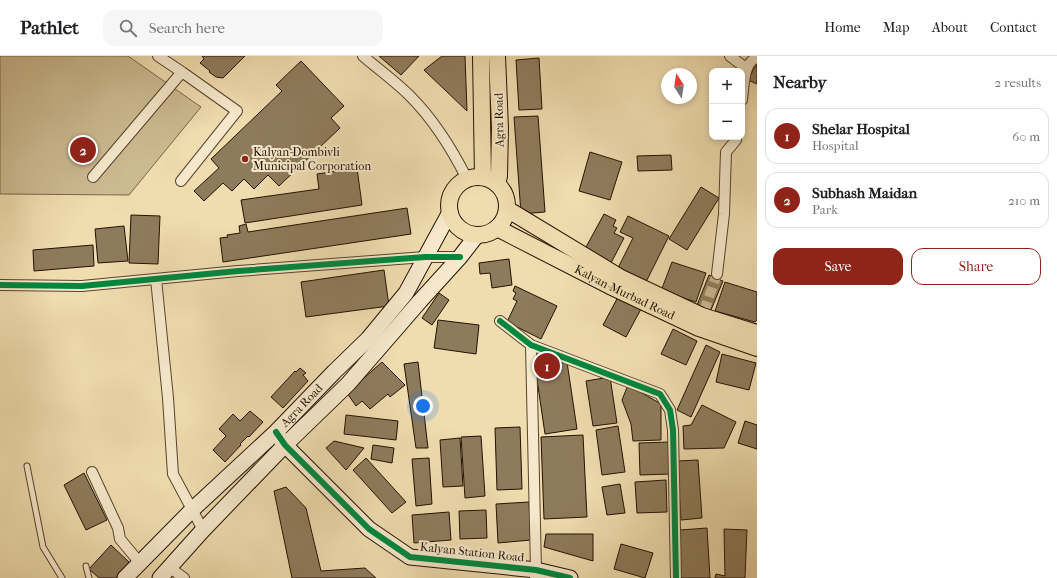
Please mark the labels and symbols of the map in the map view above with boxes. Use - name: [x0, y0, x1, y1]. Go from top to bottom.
- north arrow: [661, 68, 697, 104]
- street label: Agra Road: [492, 92, 506, 148]
- pin: 2: [70, 135, 96, 165]
- place label: Kalyan-Dombivli Municipal Corporation: [253, 145, 371, 173]
- marker: Kalyan-Dombivli Municipal Corporation: [240, 154, 250, 164]
- street label: Kalyan-Murbad Road: [572, 262, 678, 323]
- pin: 1: [534, 351, 560, 381]
- street label: Agra Road: [277, 381, 326, 431]
- your location: [413, 396, 433, 416]
- street label: Kalyan Station Road: [419, 540, 525, 564]

